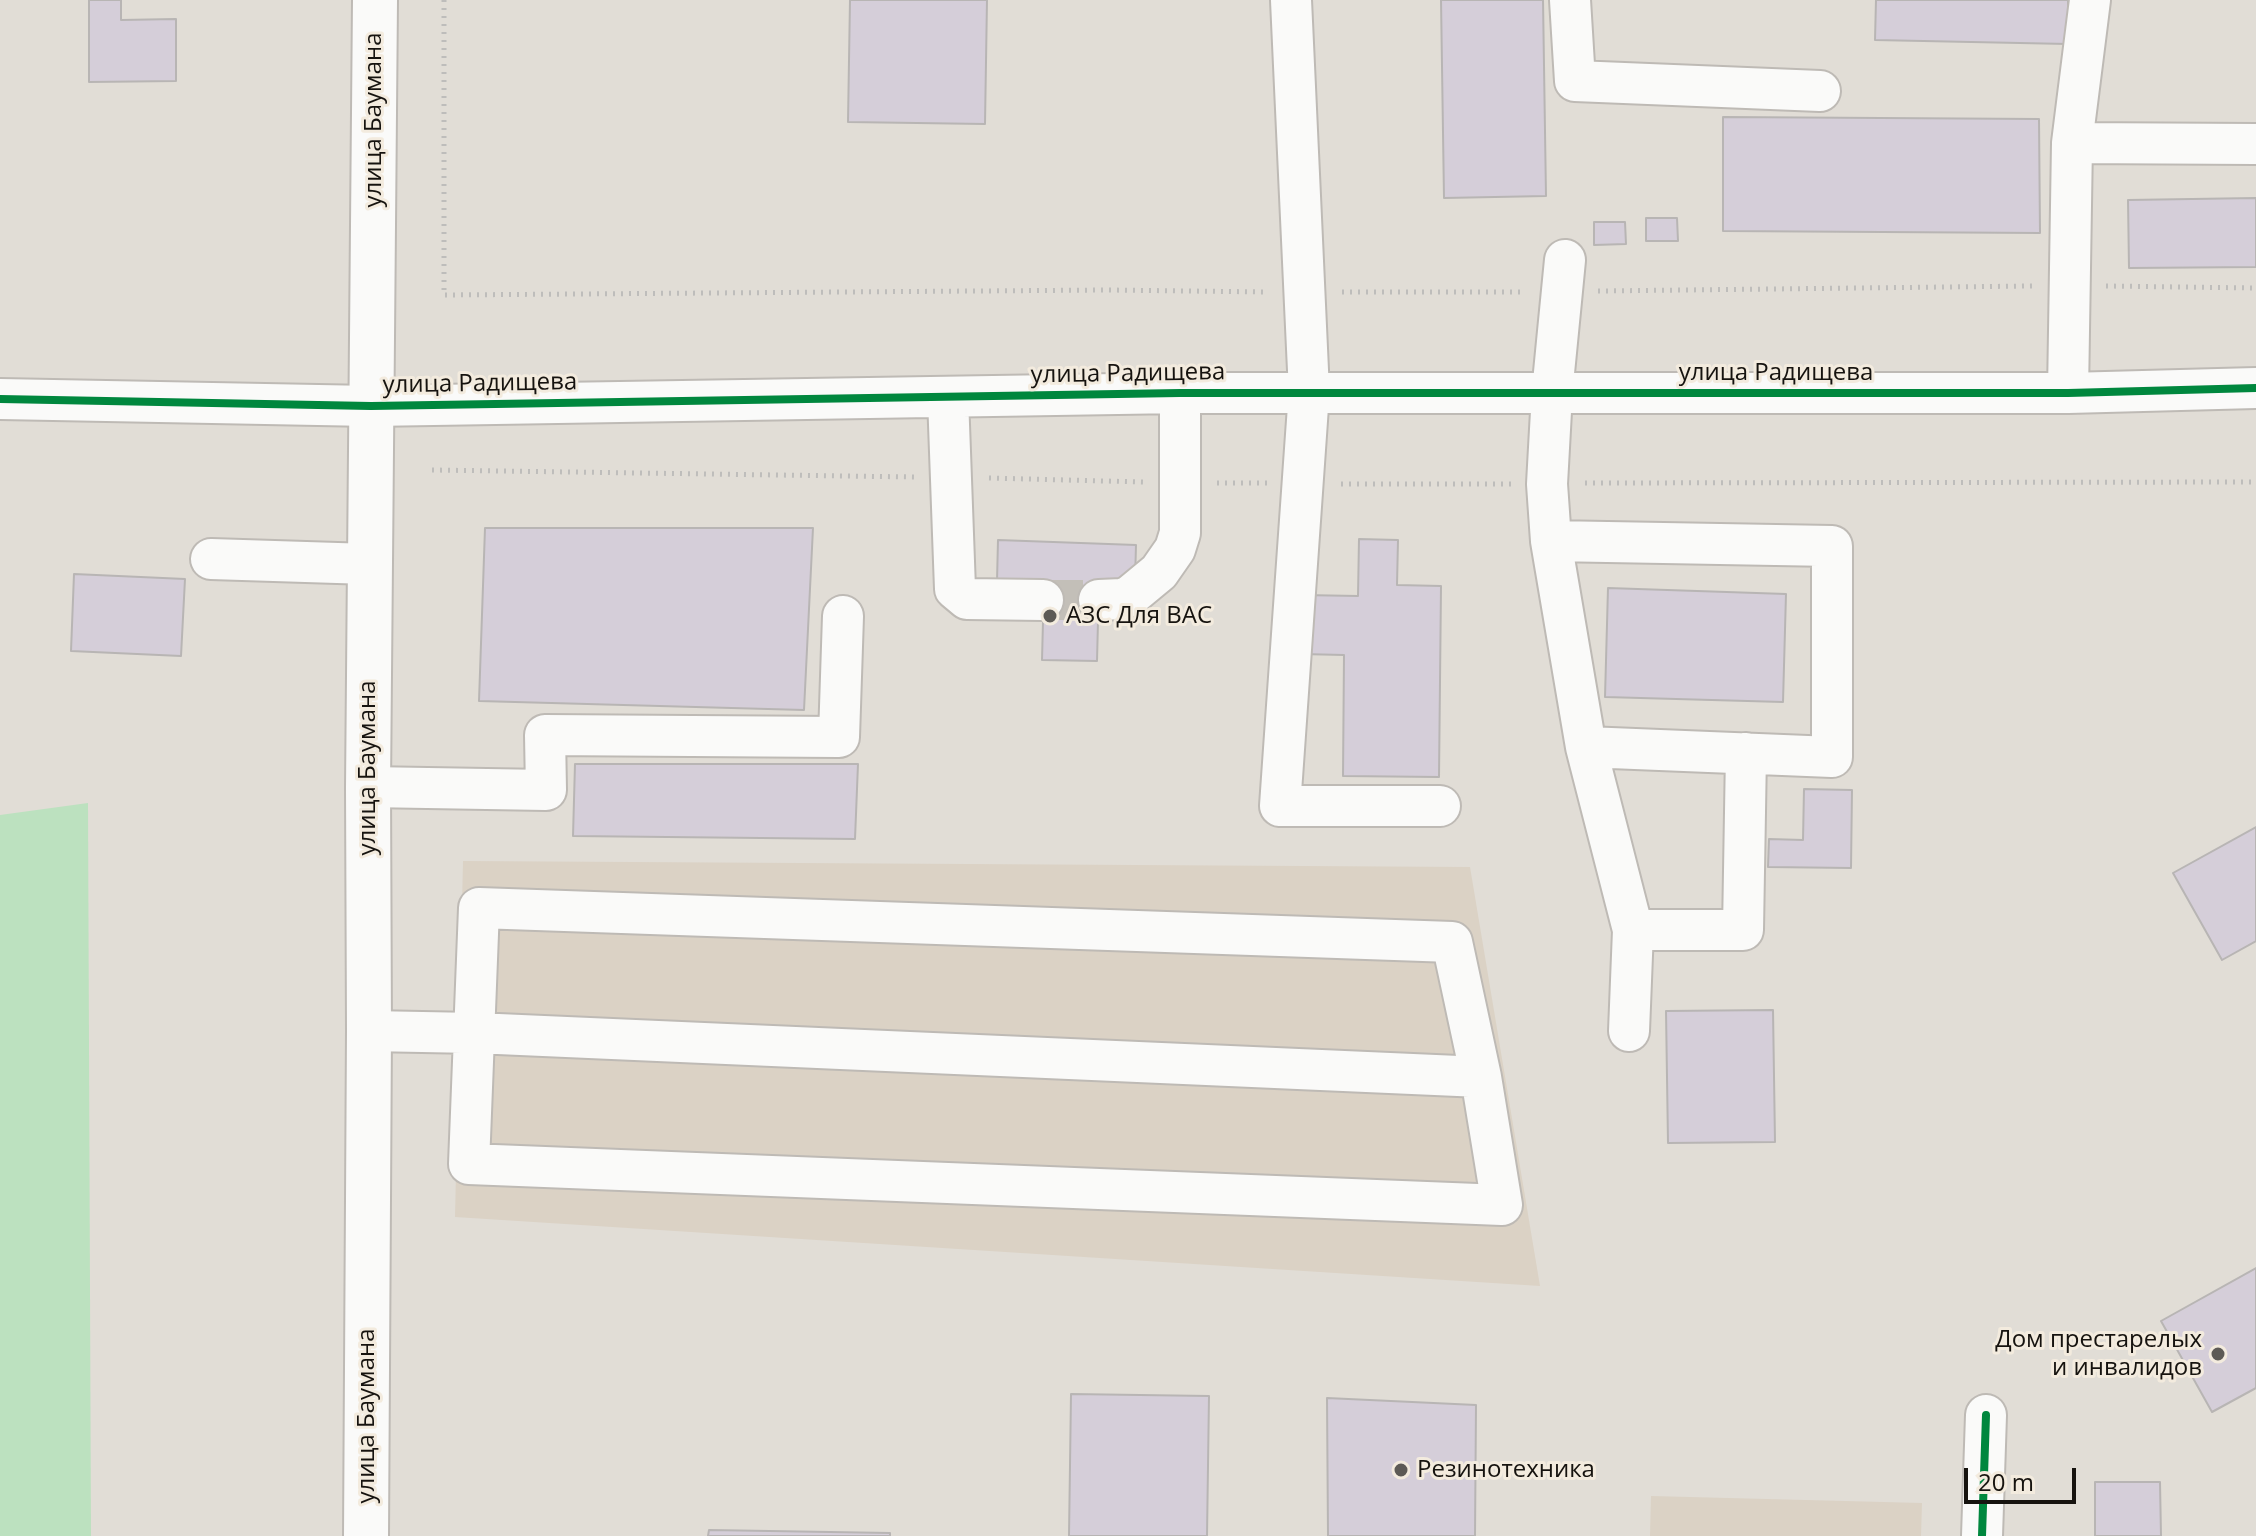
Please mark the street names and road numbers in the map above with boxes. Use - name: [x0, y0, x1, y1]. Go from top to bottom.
- street label: улица Баумана: [360, 32, 388, 208]
- street label: улица Радищева: [1030, 358, 1226, 390]
- street label: улица Радищева: [1679, 359, 1873, 387]
- street label: улица Радищева: [382, 368, 578, 400]
- street label: улица Баумана: [354, 680, 382, 856]
- street label: улица Баумана: [353, 1328, 381, 1504]

